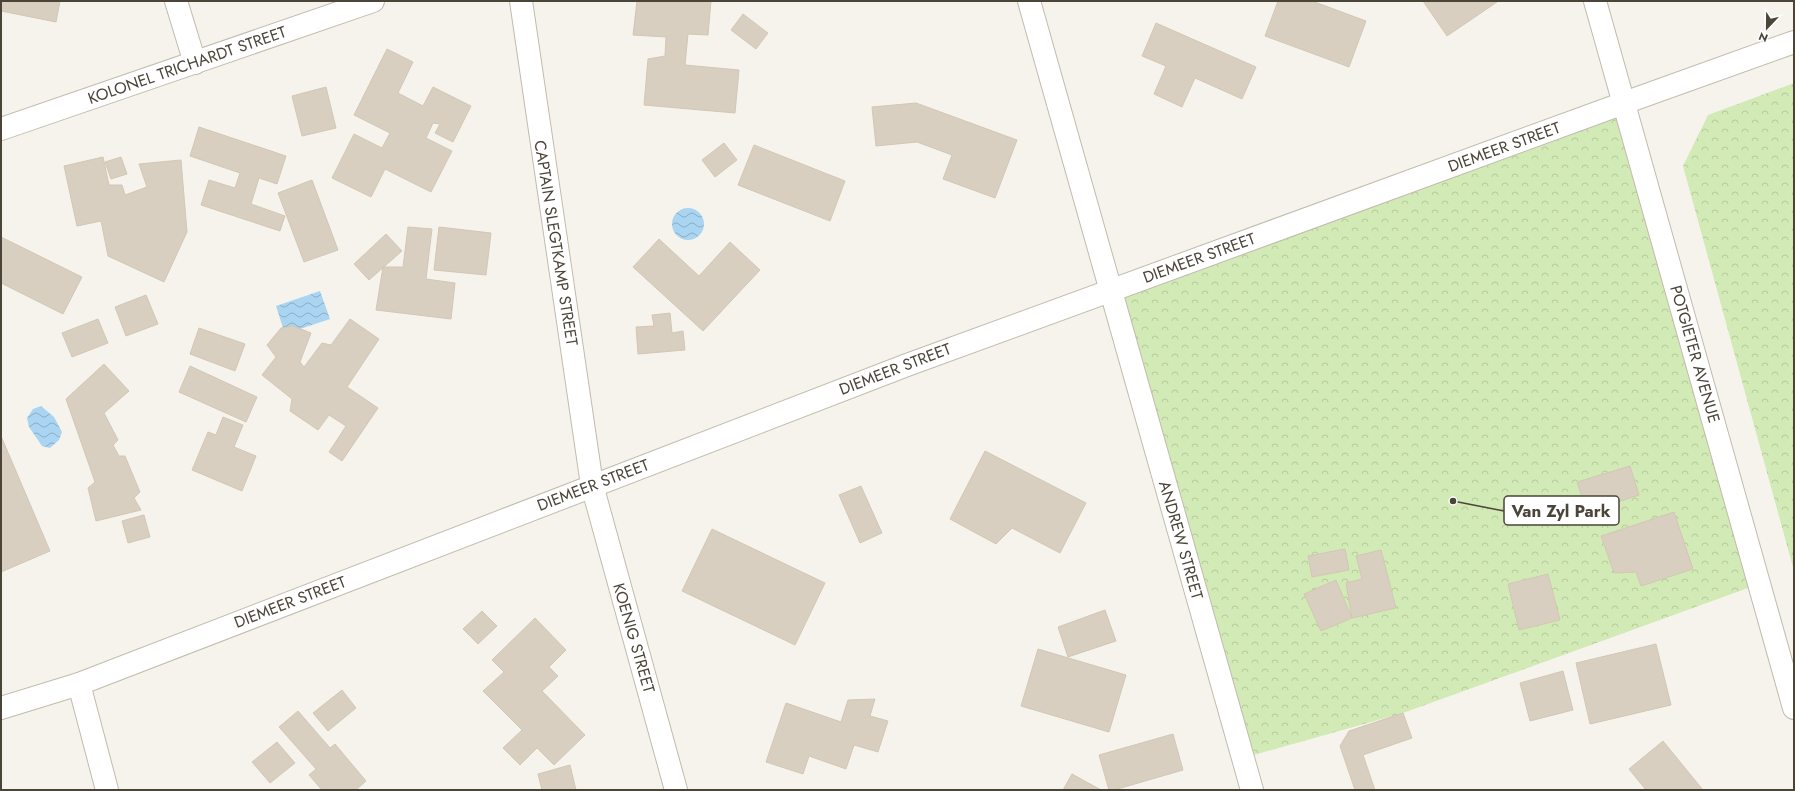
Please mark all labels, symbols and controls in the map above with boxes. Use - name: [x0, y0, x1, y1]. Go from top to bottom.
- north arrow: [1747, 8, 1787, 48]
- street label: KOLONEL TRICHARDT STREET: [85, 20, 290, 110]
- text: N: [1756, 28, 1770, 46]
- street label: DIEMEER STREET: [1445, 116, 1564, 178]
- street label: CAPTAIN SLEGTKAMP STREET: [528, 139, 584, 348]
- street label: DIEMEER STREET: [1140, 227, 1259, 289]
- street label: POTGIETER AVENUE: [1664, 282, 1726, 426]
- street label: DIEMEER STREET: [836, 337, 955, 401]
- street label: DIEMEER STREET: [534, 453, 653, 517]
- street label: ANDREW STREET: [1153, 478, 1209, 603]
- callout: Van Zyl Park: [1504, 496, 1619, 525]
- text: Van Zyl Park: [1510, 499, 1611, 523]
- street label: DIEMEER STREET: [231, 570, 350, 634]
- street label: KOENIG STREET: [607, 580, 661, 696]

